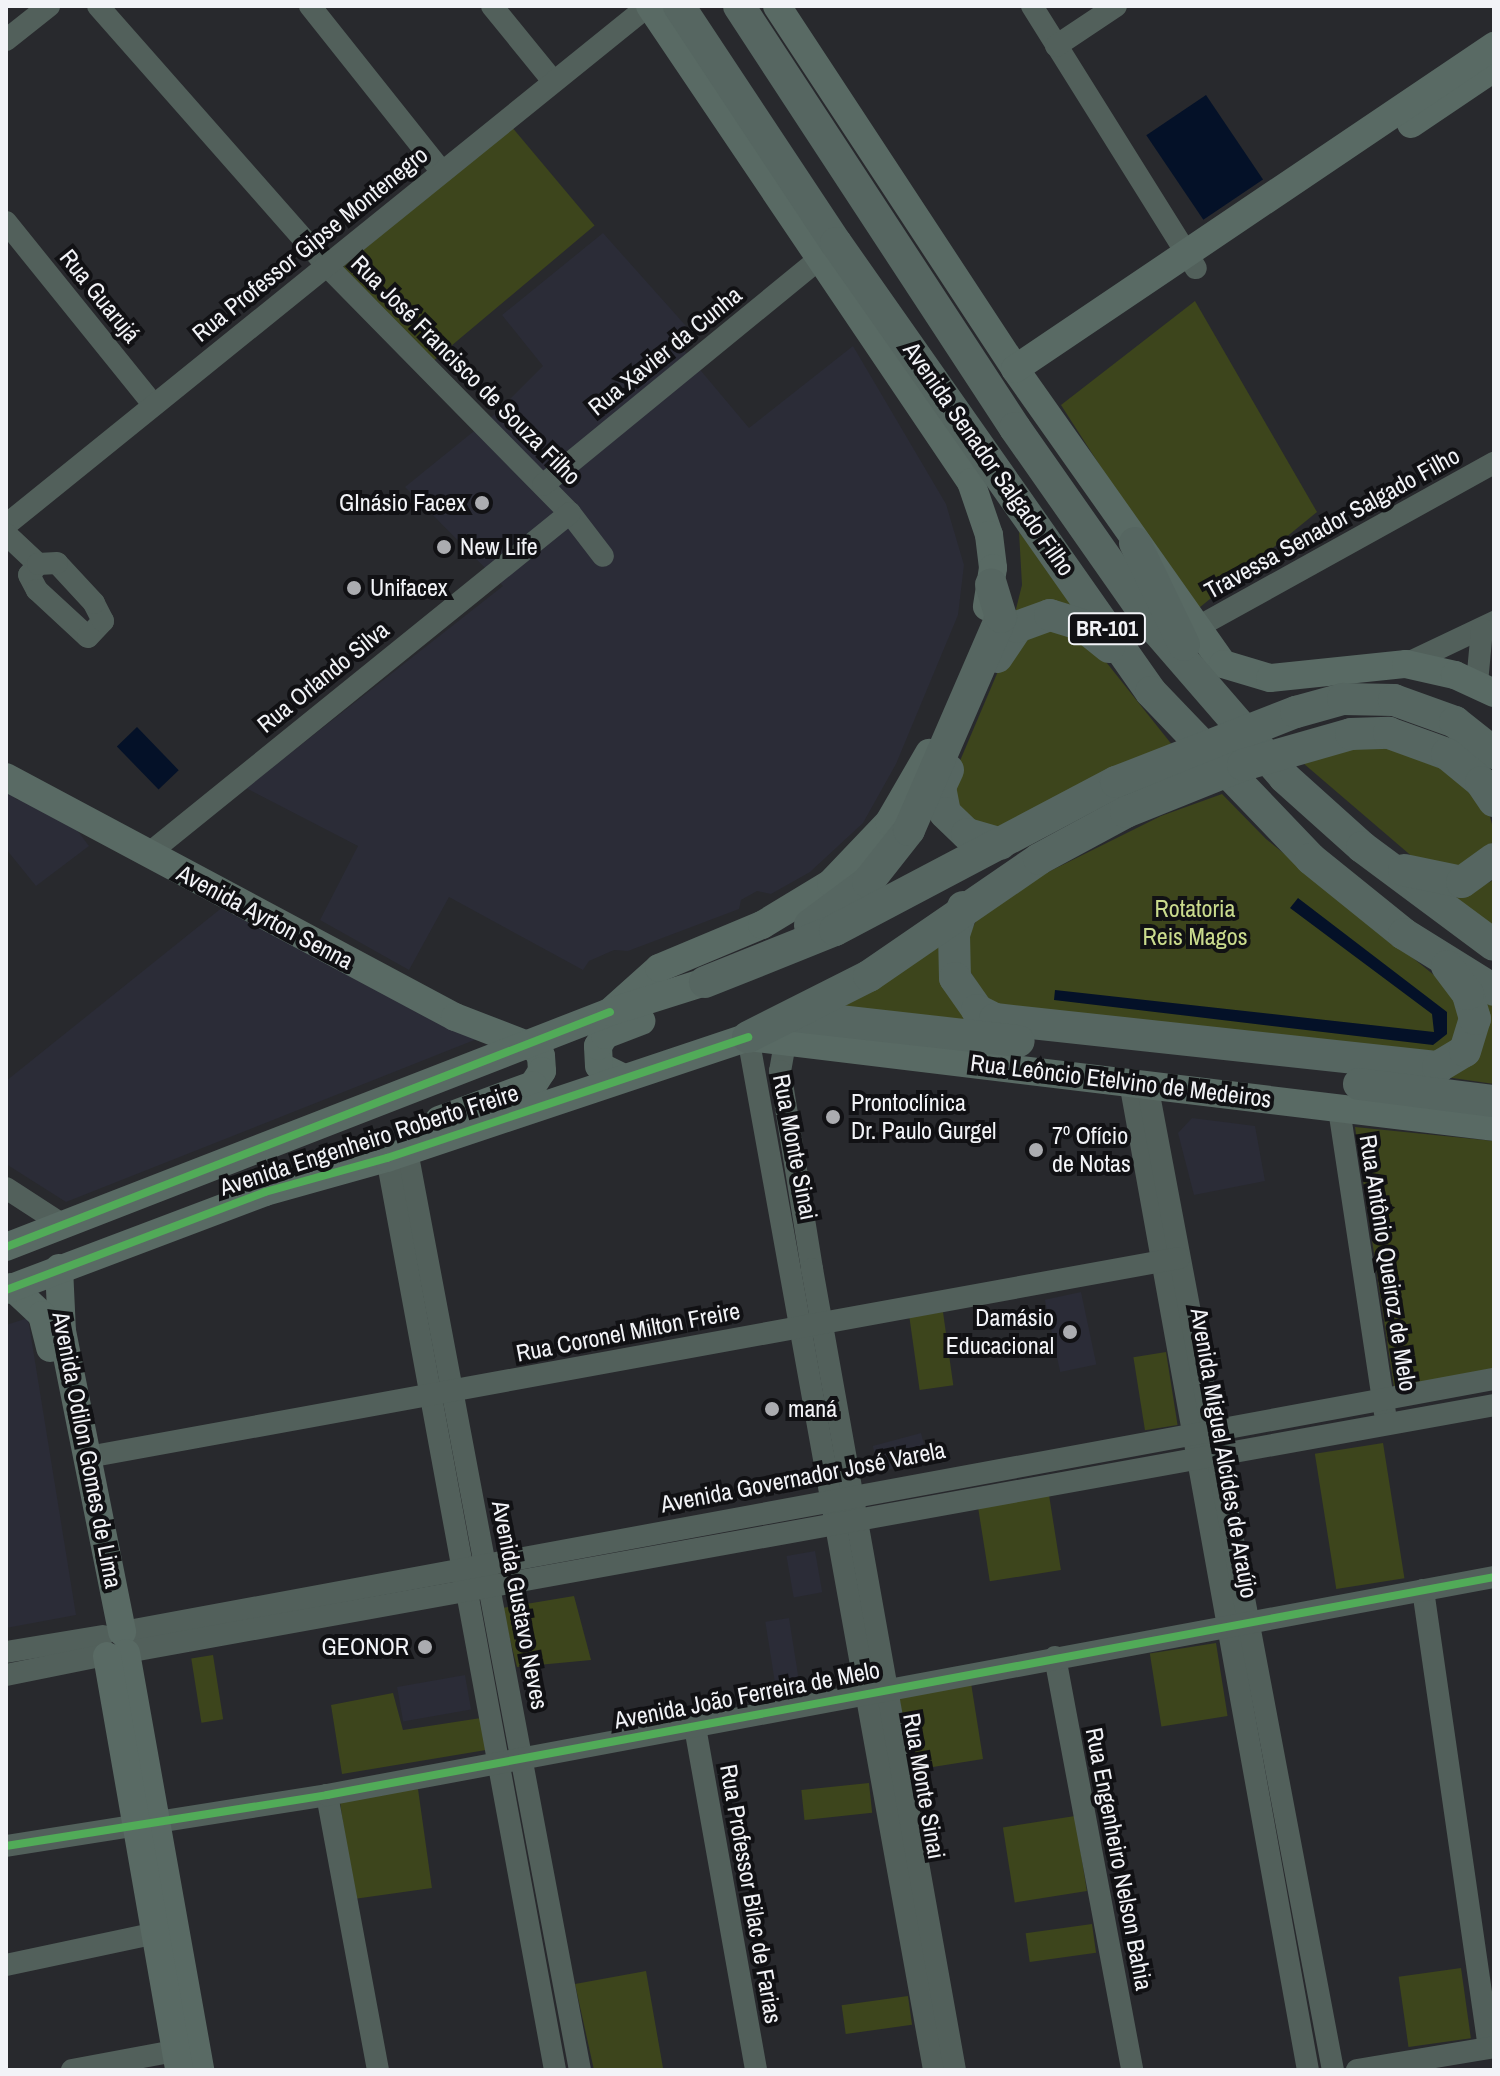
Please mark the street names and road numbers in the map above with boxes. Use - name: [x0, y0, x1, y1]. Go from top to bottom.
- street label: Rua Professor Gipse Montenegro: [187, 140, 433, 348]
- street label: Rua Guarujá: [54, 244, 146, 348]
- street label: Rua José Francisco de Souza Filho: [345, 249, 587, 491]
- street label: Rua Xavier da Cunha: [582, 280, 748, 422]
- street label: Avenida Senador Salgado Filho: [897, 337, 1081, 581]
- street label: Travessa Senador Salgado Filho: [1200, 441, 1464, 605]
- road number: BR-101: [1067, 611, 1147, 647]
- street label: Rua Orlando Silva: [251, 615, 395, 739]
- street label: Avenida Ayrton Senna: [172, 858, 358, 976]
- street label: Rua Leôncio Etelvino de Medeiros: [969, 1048, 1273, 1114]
- street label: Rua Monte Sinai: [767, 1072, 823, 1222]
- street label: Avenida Engenheiro Roberto Freire: [216, 1078, 522, 1202]
- street label: Rua Antônio Queiroz de Melo: [1353, 1132, 1423, 1394]
- street label: Rua Coronel Milton Freire: [514, 1296, 742, 1368]
- street label: Avenida Miguel Alcídes de Araújo: [1184, 1305, 1264, 1601]
- street label: Avenida Odilon Gomes de Lima: [46, 1309, 128, 1591]
- street label: Avenida Governador José Varela: [658, 1435, 948, 1519]
- street label: Avenida Gustavo Neves: [486, 1498, 554, 1712]
- street label: Avenida João Ferreira de Melo: [612, 1655, 882, 1735]
- street label: Rua Monte Sinai: [897, 1711, 951, 1861]
- street label: Rua Engenheiro Nelson Bahia: [1079, 1725, 1159, 1993]
- street label: Rua Professor Bilac de Farias: [714, 1762, 788, 2026]

